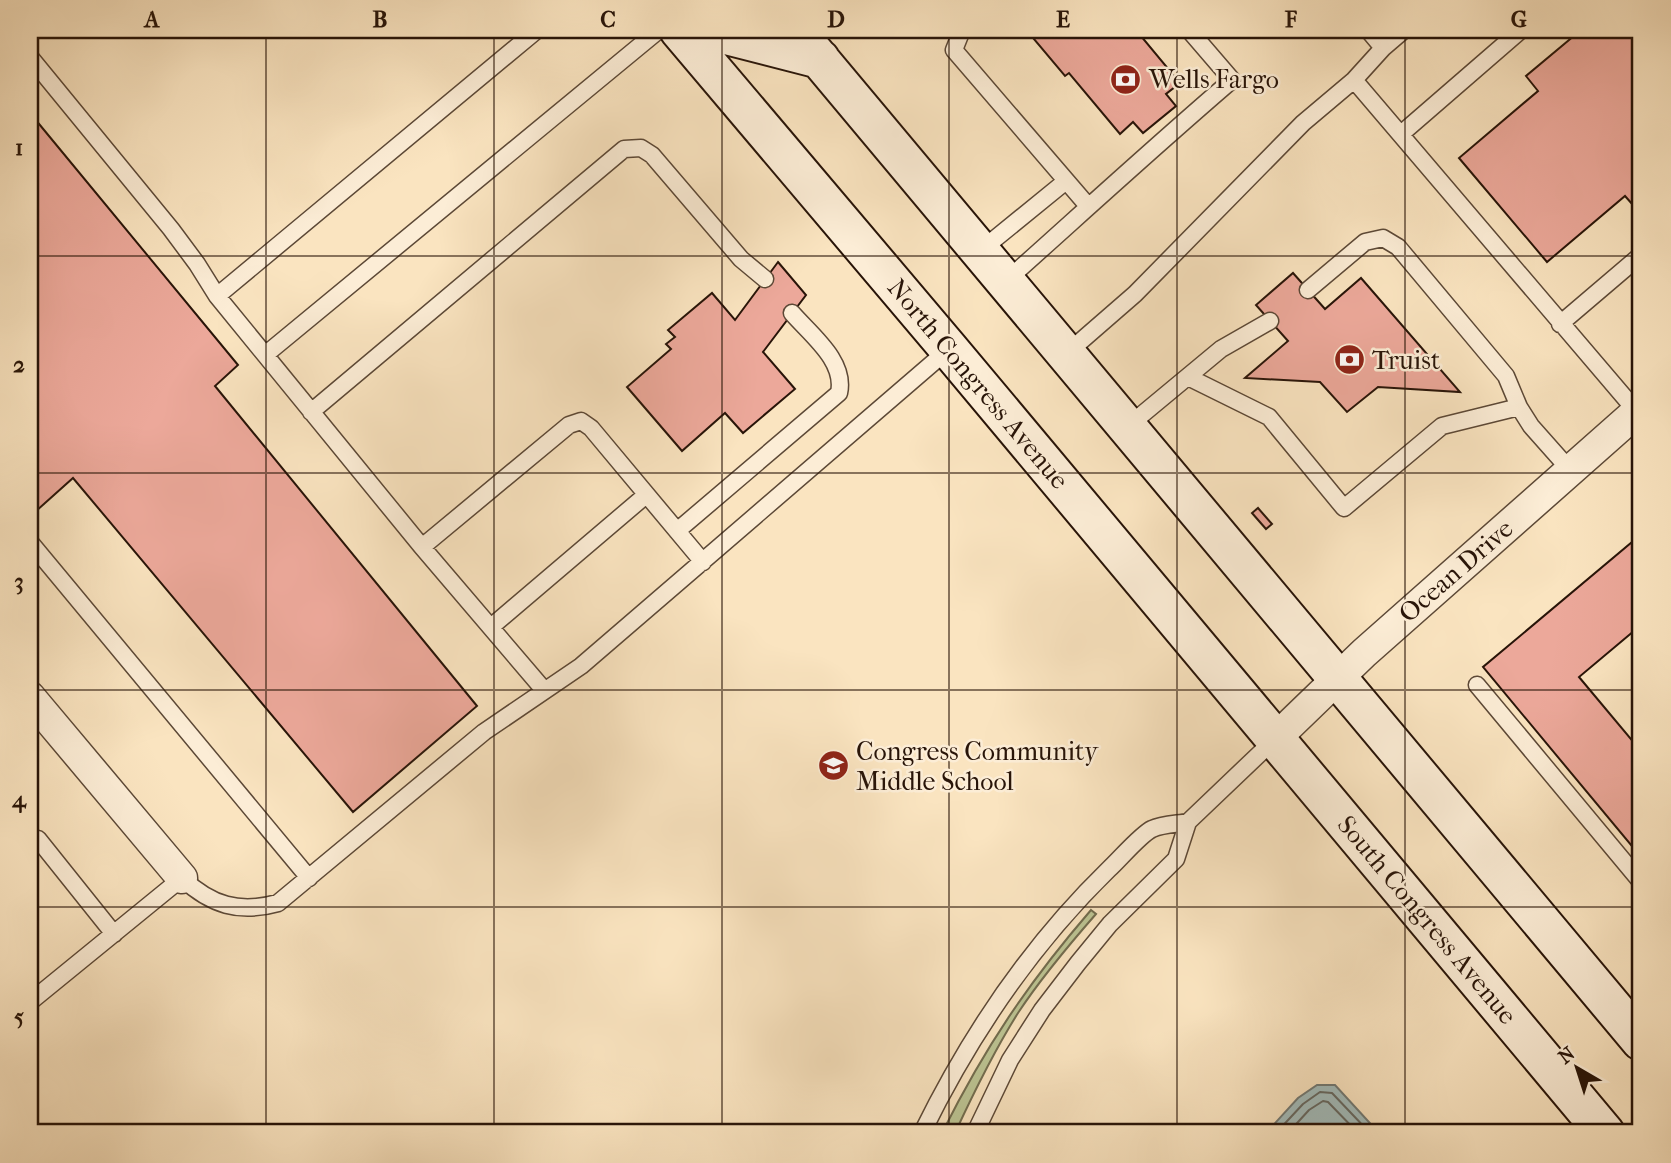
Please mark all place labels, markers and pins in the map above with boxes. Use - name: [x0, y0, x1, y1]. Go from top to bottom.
- bank icon: Wells Fargo: [1109, 62, 1143, 96]
- place label: Wells Fargo: [1148, 64, 1279, 95]
- bank icon: Truist: [1332, 343, 1366, 377]
- place label: Truist: [1372, 345, 1441, 376]
- place label: Congress Community Middle School: [856, 736, 1099, 797]
- school or university icon: Congress Community Middle School: [816, 749, 850, 783]

